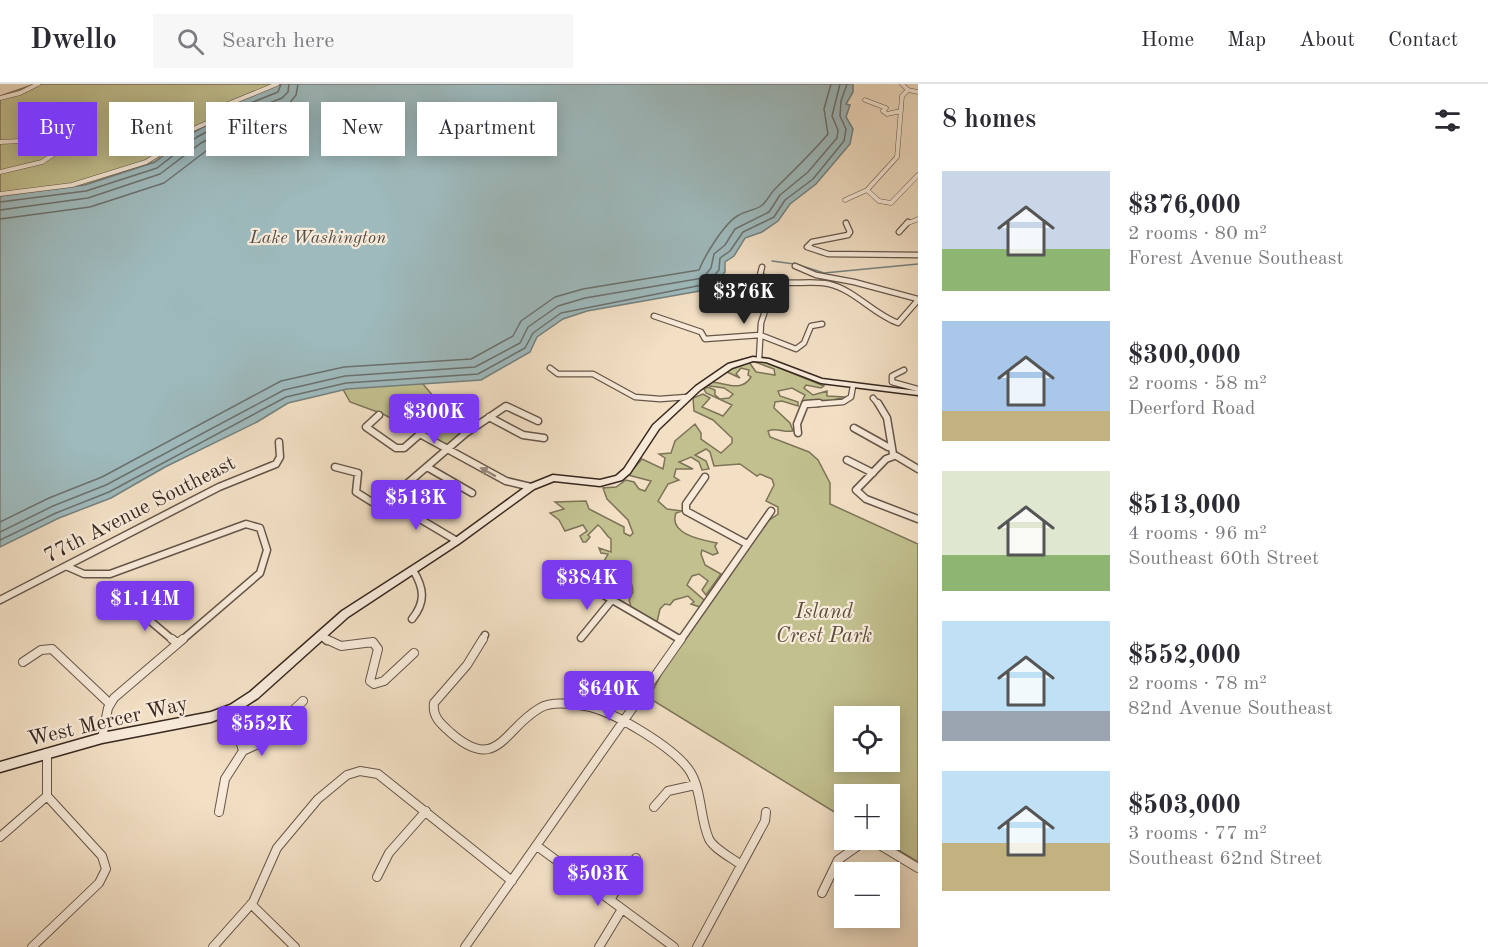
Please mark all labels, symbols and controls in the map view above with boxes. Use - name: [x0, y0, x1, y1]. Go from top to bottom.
- search box: [153, 14, 573, 68]
- icon: search: [174, 25, 207, 58]
- text: Dwello: [30, 27, 117, 55]
- text: Search here: [222, 30, 334, 52]
- text: Home: [1141, 30, 1194, 51]
- text: Map: [1227, 30, 1266, 51]
- text: About: [1299, 30, 1355, 51]
- text: Contact: [1388, 30, 1458, 51]
- chip: Buy: [18, 102, 97, 156]
- chip: Rent: [109, 102, 194, 156]
- chip: Filters: [206, 102, 309, 156]
- chip: New: [321, 102, 405, 156]
- chip: Apartment: [417, 102, 557, 156]
- icon: filters: [1431, 104, 1464, 137]
- text: 8 homes: [942, 107, 1036, 133]
- text: $376,000: [1128, 193, 1241, 219]
- icon: home: [990, 195, 1062, 267]
- text: 2 rooms · 80 m²: [1128, 224, 1267, 244]
- water label: Lake Washington: [249, 229, 386, 247]
- text: Forest Avenue Southeast: [1128, 249, 1343, 269]
- pin: $376K: [702, 274, 786, 325]
- text: $376K: [713, 283, 775, 303]
- text: $300,000: [1128, 343, 1241, 369]
- icon: home: [990, 345, 1062, 417]
- text: 2 rooms · 58 m²: [1128, 374, 1267, 394]
- pin: $300K: [392, 394, 476, 445]
- text: Deerford Road: [1128, 399, 1256, 419]
- text: $300K: [403, 403, 465, 423]
- street label: 77th Avenue Southeast: [41, 453, 239, 567]
- one-way arrow: [480, 466, 496, 477]
- pin: $513K: [374, 480, 458, 531]
- text: $513K: [385, 489, 447, 509]
- text: $513,000: [1128, 493, 1241, 519]
- icon: home: [990, 495, 1062, 567]
- text: 4 rooms · 96 m²: [1128, 524, 1267, 544]
- text: Southeast 60th Street: [1128, 549, 1319, 569]
- pin: $384K: [545, 560, 629, 611]
- text: $384K: [556, 569, 618, 589]
- pin: $1.14M: [96, 581, 194, 632]
- text: $1.14M: [110, 590, 180, 610]
- park label: Island Crest Park: [776, 602, 872, 647]
- text: $552,000: [1128, 643, 1241, 669]
- icon: home: [990, 645, 1062, 717]
- pin: $640K: [567, 671, 651, 722]
- text: 2 rooms · 78 m²: [1128, 674, 1267, 694]
- text: $640K: [578, 680, 640, 700]
- street label: West Mercer Way: [26, 693, 190, 751]
- text: 82nd Avenue Southeast: [1128, 699, 1333, 719]
- pin: $552K: [220, 706, 304, 757]
- map controls: [834, 706, 900, 928]
- button: locate: [834, 706, 900, 772]
- text: $552K: [231, 715, 293, 735]
- button: +: [834, 784, 900, 850]
- text: $503,000: [1128, 793, 1241, 819]
- icon: home: [990, 795, 1062, 867]
- text: 3 rooms · 77 m²: [1128, 824, 1267, 844]
- text: Southeast 62nd Street: [1128, 849, 1322, 869]
- pin: $503K: [556, 856, 640, 907]
- button: −: [834, 862, 900, 928]
- text: $503K: [567, 865, 629, 885]

